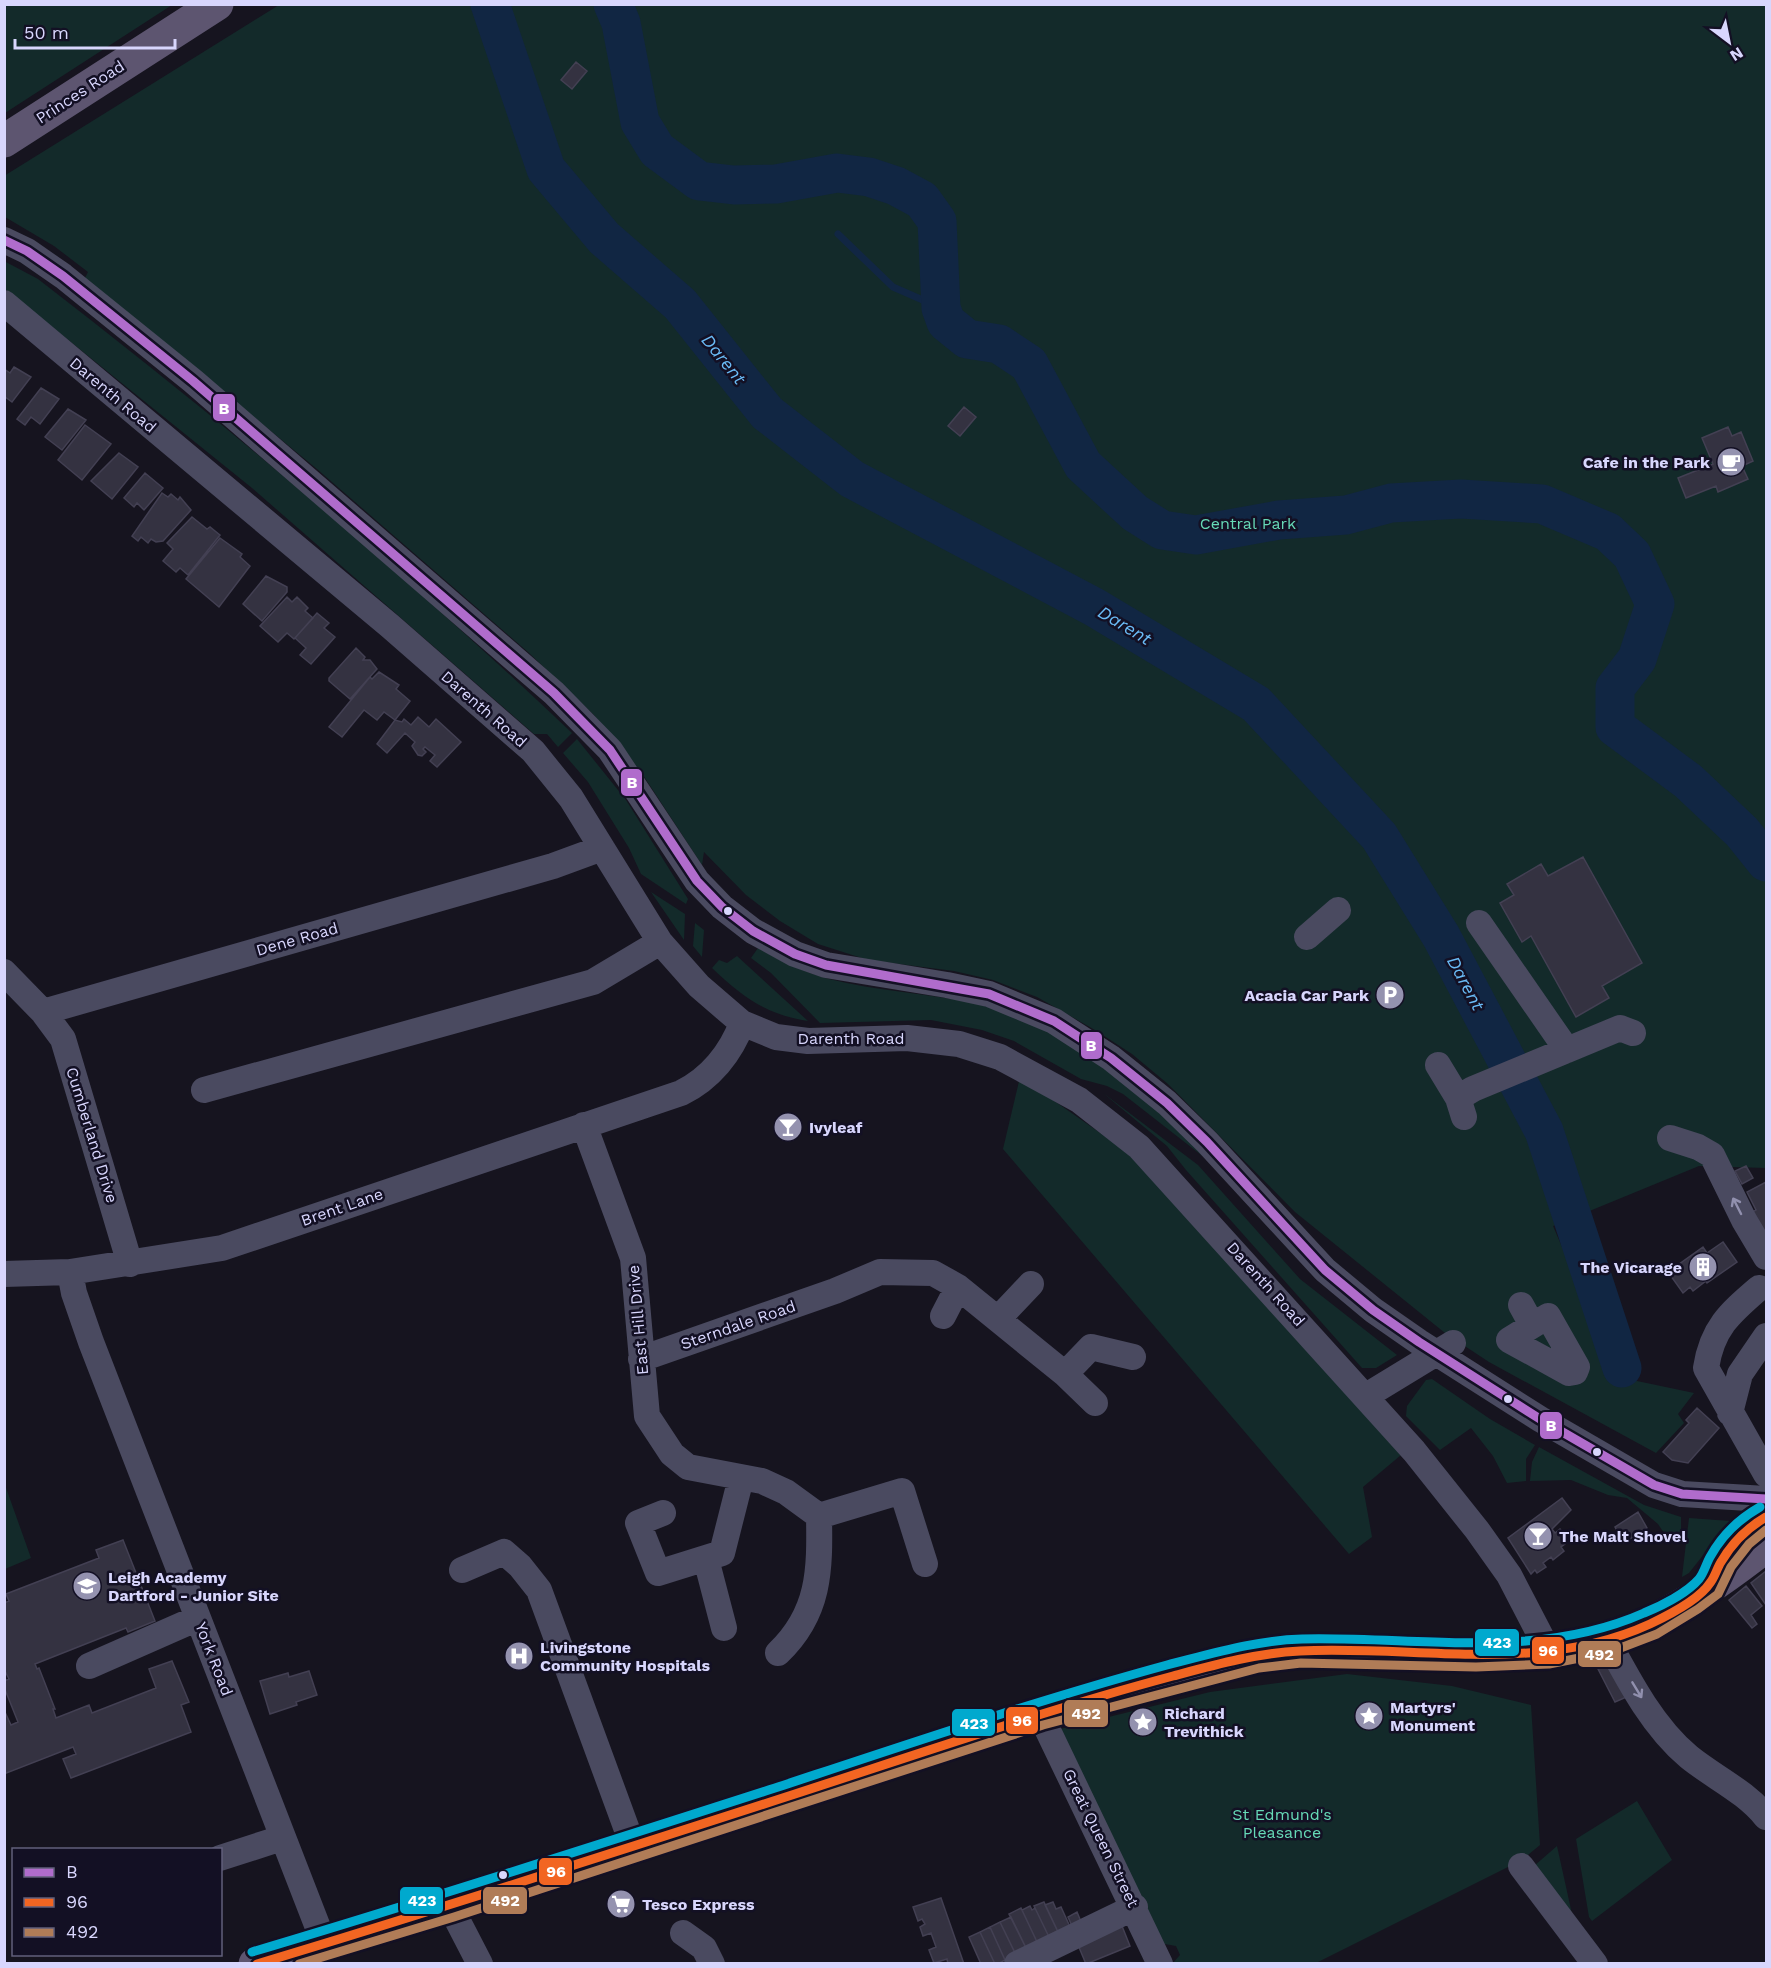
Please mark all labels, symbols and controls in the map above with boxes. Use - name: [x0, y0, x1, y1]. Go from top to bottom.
- scale bar: [15, 12, 176, 50]
- north arrow: [1699, 12, 1759, 72]
- text: 50 m: [24, 22, 69, 43]
- text: N: [1727, 43, 1747, 65]
- street label: Princes Road: [32, 56, 128, 128]
- water label: Darent: [697, 330, 751, 389]
- street label: Darenth Road: [66, 353, 160, 437]
- line badge: B: [212, 393, 236, 422]
- text: B: [219, 399, 230, 418]
- cafe icon: Cafe in the Park: [1715, 446, 1747, 478]
- place label: Cafe in the Park: [1583, 453, 1710, 472]
- park label: Central Park: [1200, 514, 1296, 533]
- water label: Darent: [1094, 601, 1156, 650]
- street label: Darenth Road: [437, 667, 531, 751]
- line badge: B: [620, 768, 643, 797]
- text: B: [627, 773, 638, 792]
- unlabelled marker: [722, 905, 734, 917]
- street label: Dene Road: [254, 918, 340, 960]
- water label: Darent: [1443, 952, 1489, 1015]
- parking icon: Acacia Car Park: [1374, 979, 1406, 1011]
- place label: Acacia Car Park: [1245, 986, 1369, 1005]
- street label: Darenth Road: [797, 1029, 905, 1048]
- line badge: B: [1080, 1031, 1103, 1060]
- text: B: [1086, 1036, 1097, 1055]
- street label: Cumberland Drive: [62, 1065, 122, 1205]
- bar icon: Ivyleaf: [772, 1111, 804, 1143]
- place label: Ivyleaf: [809, 1118, 863, 1137]
- street label: Brent Lane: [298, 1184, 386, 1230]
- one-way arrow: [1730, 1198, 1742, 1216]
- street label: Darenth Road: [1223, 1238, 1309, 1330]
- building icon: The Vicarage: [1687, 1251, 1719, 1283]
- place label: The Vicarage: [1580, 1258, 1682, 1277]
- street label: East Hill Drive: [624, 1264, 652, 1376]
- street label: Sterndale Road: [678, 1296, 798, 1354]
- unlabelled marker: [1502, 1393, 1514, 1405]
- line badge: B: [1539, 1411, 1563, 1440]
- text: B: [1546, 1416, 1557, 1435]
- unlabelled marker: [1591, 1446, 1603, 1458]
- bar icon: The Malt Shovel: [1522, 1520, 1554, 1552]
- place label: The Malt Shovel: [1559, 1527, 1687, 1546]
- place label: Leigh Academy Dartford - Junior Site: [108, 1568, 279, 1605]
- school or university icon: Leigh Academy Dartford - Junior Site: [71, 1570, 103, 1602]
- street label: York Road: [191, 1619, 237, 1699]
- line badge: 423: [1474, 1628, 1520, 1657]
- text: 423: [1482, 1633, 1512, 1652]
- line badge: 96: [1531, 1636, 1565, 1665]
- place label: Livingstone Community Hospitals: [540, 1638, 711, 1675]
- hospital icon: Livingstone Community Hospitals: [503, 1640, 535, 1672]
- line badge: 492: [1577, 1640, 1622, 1668]
- text: 96: [1538, 1641, 1558, 1660]
- text: 492: [1584, 1645, 1614, 1664]
- one-way arrow: [1631, 1681, 1643, 1698]
- place label: Martyrs' Monument: [1390, 1698, 1475, 1735]
- line badge: 492: [1063, 1699, 1109, 1728]
- place icon: Martyrs' Monument: [1353, 1700, 1385, 1732]
- text: 492: [1071, 1704, 1101, 1723]
- place label: Richard Trevithick: [1164, 1704, 1244, 1741]
- line badge: 96: [1005, 1706, 1039, 1735]
- place icon: Richard Trevithick: [1127, 1706, 1159, 1738]
- line badge: 423: [951, 1708, 996, 1737]
- text: 96: [1012, 1711, 1032, 1730]
- text: 423: [959, 1714, 989, 1733]
- street label: Great Queen Street: [1059, 1766, 1143, 1911]
- park label: St Edmund's Pleasance: [1232, 1805, 1332, 1842]
- legend: [12, 1848, 222, 1956]
- line badge: 96: [538, 1857, 573, 1886]
- text: B: [66, 1861, 78, 1882]
- text: 96: [546, 1862, 566, 1881]
- unlabelled marker: [497, 1869, 509, 1881]
- line badge: 423: [399, 1886, 444, 1915]
- line badge: 492: [482, 1886, 528, 1915]
- supermarket icon: Tesco Express: [605, 1888, 637, 1920]
- text: 96: [66, 1891, 88, 1912]
- text: 423: [407, 1891, 437, 1910]
- text: 492: [490, 1891, 520, 1910]
- place label: Tesco Express: [642, 1895, 755, 1914]
- text: 492: [66, 1921, 99, 1942]

